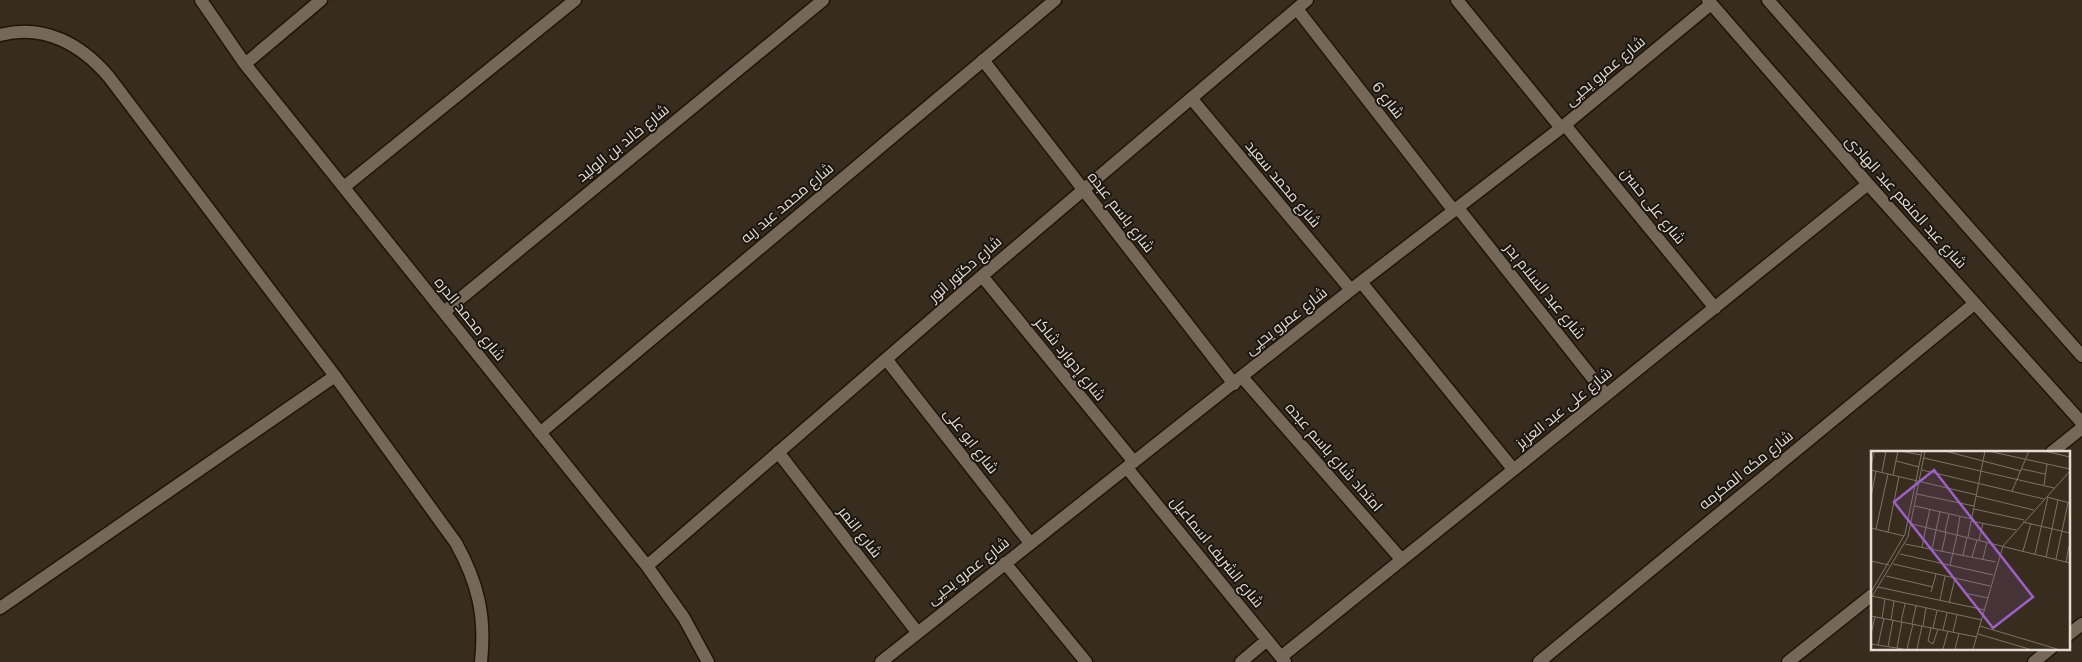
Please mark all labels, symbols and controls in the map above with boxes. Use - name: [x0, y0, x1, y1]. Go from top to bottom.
- street label: شارع عمرو يحيى: [1561, 31, 1650, 111]
- street label: شارع 6: [1366, 77, 1409, 123]
- street label: شارع خالد بن الوليد: [573, 100, 674, 187]
- street label: شارع عبد المنعم عبد الهادى: [1840, 131, 1971, 273]
- street label: شارع محمد سعيد: [1240, 136, 1325, 232]
- street label: شارع محمد عبد ربه: [736, 158, 838, 249]
- street label: شارع على حسن: [1615, 164, 1690, 249]
- street label: شارع باسم عبده: [1082, 167, 1159, 257]
- street label: شارع دكتور انور: [923, 232, 1007, 308]
- street label: شارع عبد السلام بدر: [1499, 238, 1590, 344]
- street label: شارع محمد الدره: [429, 273, 510, 366]
- street label: شارع عمرو يحيى: [1241, 283, 1332, 360]
- street label: شارع إدوارد شاكر: [1029, 312, 1110, 406]
- street label: شارع على عبد العزيز: [1511, 363, 1617, 454]
- street label: امتداد شارع باسم عبده: [1280, 398, 1387, 517]
- street label: شارع ابو على: [938, 404, 1003, 479]
- street label: شارع مكه المكرمه: [1695, 426, 1798, 515]
- inset map: [1871, 451, 2070, 650]
- street label: شارع الشريف اسماعيل: [1165, 492, 1268, 612]
- street label: شارع النمر: [832, 501, 886, 562]
- street label: شارع عمرو يحيى: [923, 533, 1014, 610]

